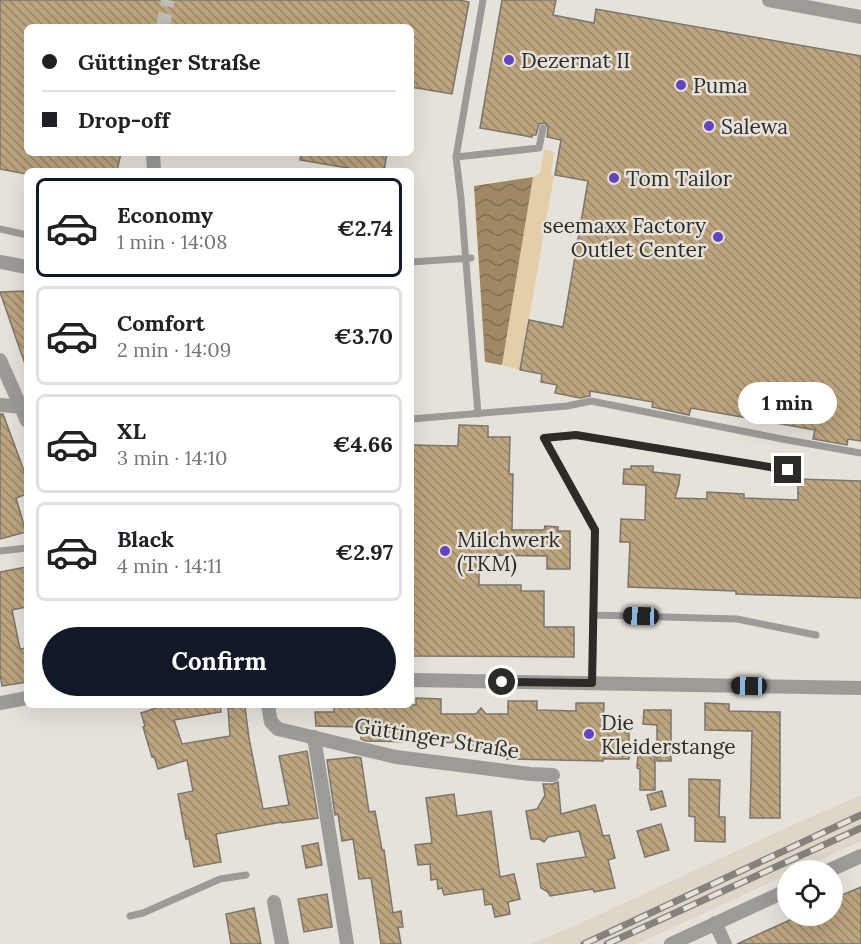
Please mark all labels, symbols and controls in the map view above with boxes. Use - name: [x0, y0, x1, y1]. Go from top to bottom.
- place label: Dezernat II: [521, 47, 630, 74]
- text: Güttinger Straße: [78, 48, 261, 76]
- marker: Dezernat II: [502, 53, 516, 67]
- place label: Puma: [693, 72, 748, 99]
- marker: Puma: [674, 78, 688, 92]
- text: Drop-off: [78, 106, 170, 134]
- place label: Salewa: [721, 113, 788, 140]
- marker: Salewa: [702, 119, 716, 133]
- place label: Tom Tailor: [626, 165, 732, 192]
- marker: Tom Tailor: [607, 171, 621, 185]
- icon: car: [45, 201, 99, 255]
- text: Economy: [117, 201, 213, 229]
- place label: seemaxx Factory Outlet Center: [543, 212, 706, 263]
- text: €2.74: [337, 214, 393, 242]
- text: 1 min · 14:08: [117, 229, 227, 254]
- marker: seemaxx Factory Outlet Center: [711, 230, 725, 244]
- icon: car: [45, 309, 99, 363]
- text: Comfort: [117, 309, 205, 337]
- text: €3.70: [334, 322, 393, 350]
- text: 2 min · 14:09: [117, 337, 231, 362]
- callout: 1 min: [738, 383, 838, 425]
- text: 1 min: [762, 390, 813, 415]
- icon: car: [45, 417, 99, 471]
- text: XL: [117, 417, 146, 445]
- text: €4.66: [333, 430, 393, 458]
- text: 3 min · 14:10: [117, 445, 227, 470]
- route end: [774, 456, 801, 483]
- icon: car: [45, 525, 99, 579]
- text: Black: [117, 525, 174, 553]
- place label: Milchwerk (TKM): [457, 526, 560, 577]
- text: €2.97: [335, 538, 393, 566]
- marker: Milchwerk (TKM): [438, 544, 452, 558]
- text: 4 min · 14:11: [117, 553, 222, 578]
- car: [623, 606, 659, 626]
- button: Confirm: [42, 627, 396, 696]
- route start: [488, 668, 515, 695]
- car: [731, 677, 767, 695]
- place label: Die Kleiderstange: [601, 709, 736, 760]
- street label: Güttinger Straße: [353, 712, 521, 764]
- marker: Die Kleiderstange: [582, 727, 596, 741]
- map controls: [777, 860, 843, 926]
- button: locate: [777, 860, 843, 926]

